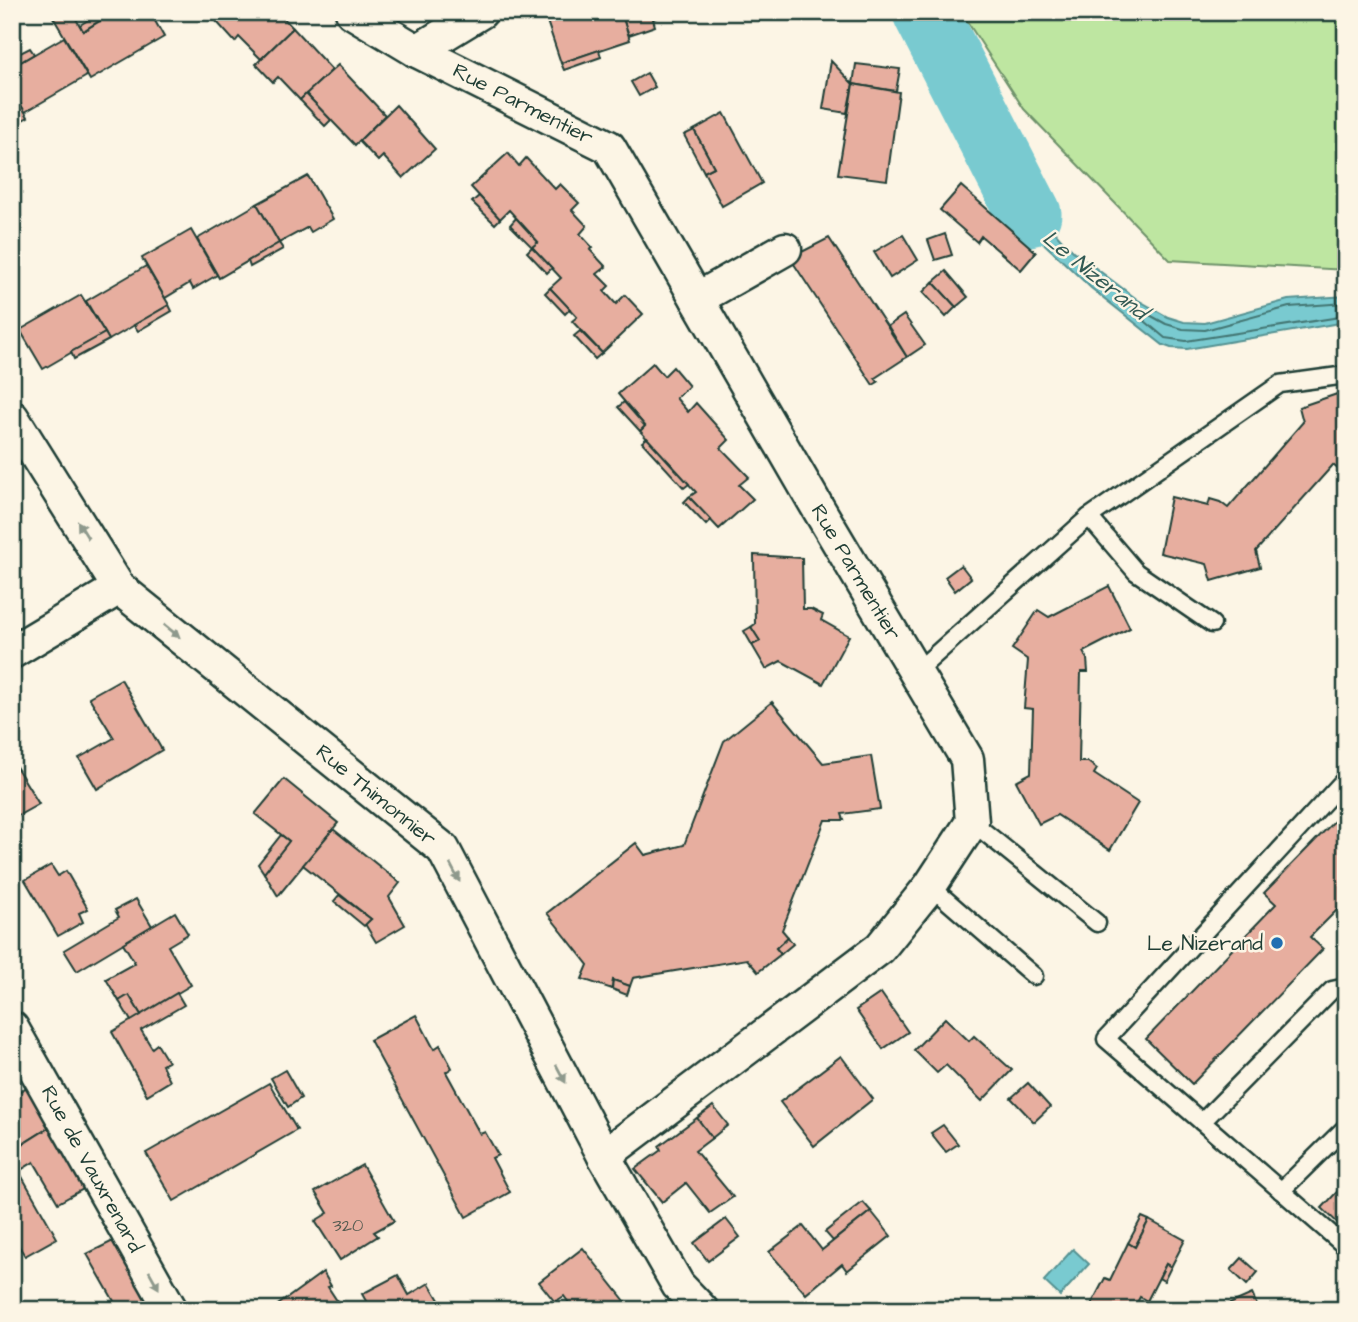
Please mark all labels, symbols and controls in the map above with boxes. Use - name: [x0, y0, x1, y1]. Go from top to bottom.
- street label: Rue Parmentier: [448, 56, 599, 152]
- water label: Le Nizerand: [1036, 223, 1158, 330]
- street label: Rue Parmentier: [804, 499, 908, 646]
- one-way arrow: [76, 521, 89, 540]
- one-way arrow: [162, 624, 180, 639]
- street label: Rue Thimonnier: [310, 737, 443, 853]
- one-way arrow: [449, 863, 461, 883]
- place label: Le Nizerand: [1147, 929, 1263, 958]
- marker: Le Nizerand: [1269, 935, 1285, 951]
- one-way arrow: [555, 1064, 567, 1084]
- street label: Rue de Vauxrenard: [34, 1080, 150, 1258]
- house number: 320: [333, 1213, 363, 1238]
- one-way arrow: [148, 1270, 160, 1289]

